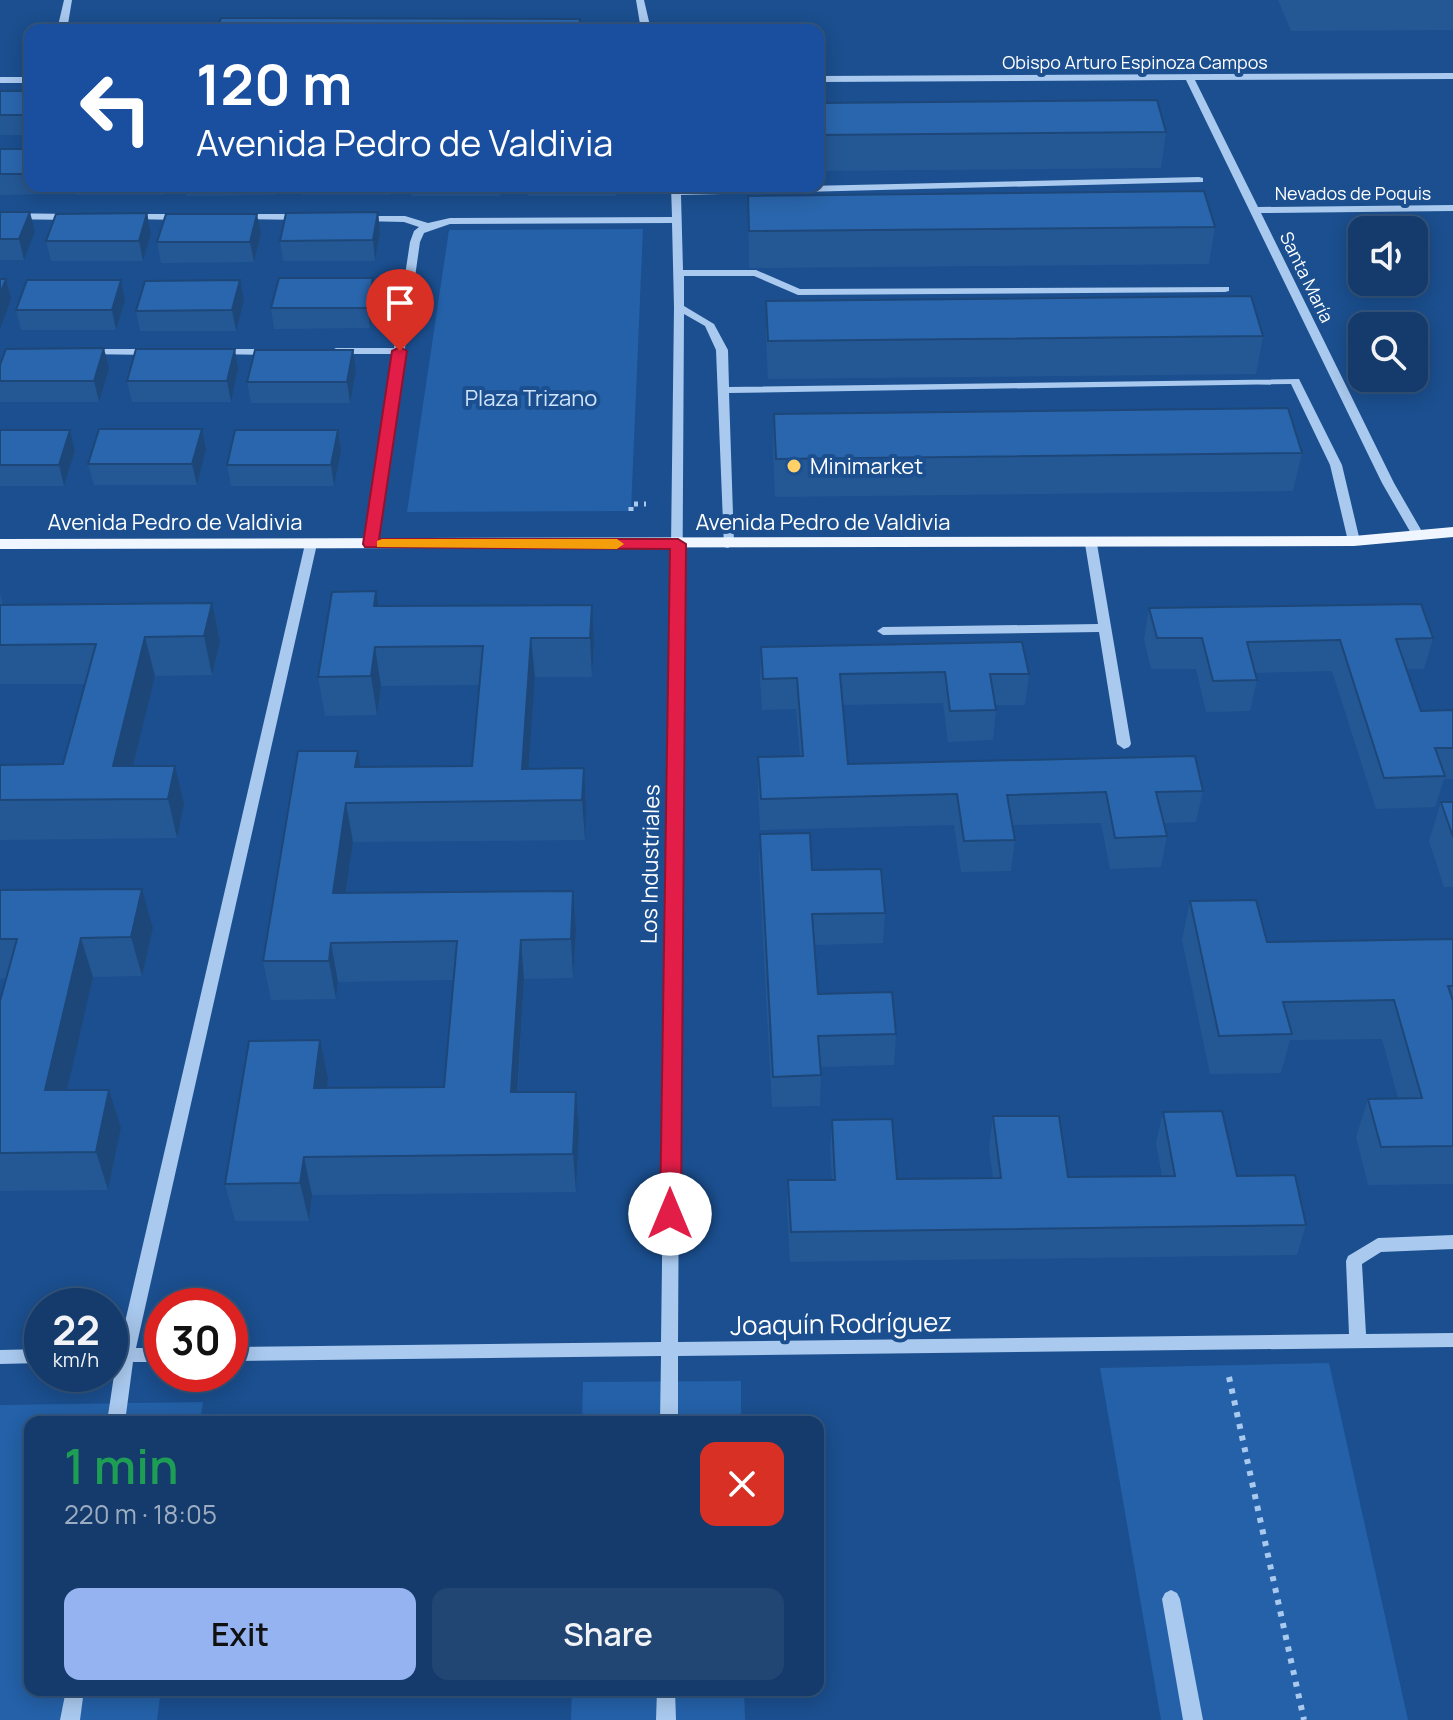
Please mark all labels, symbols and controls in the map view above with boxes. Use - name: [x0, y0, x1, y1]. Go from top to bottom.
- text: 120 m: [196, 45, 352, 122]
- street label: Obispo Arturo Espinoza Campos: [1002, 50, 1268, 74]
- icon: left: [64, 56, 168, 160]
- text: Avenida Pedro de Valdivia: [196, 118, 613, 167]
- street label: Nevados de Poquis: [1275, 181, 1431, 205]
- map controls: [1348, 216, 1428, 392]
- button: sound: [1348, 216, 1428, 296]
- street label: Santa María: [1275, 228, 1339, 326]
- pin: [366, 269, 434, 351]
- icon: arrive: [378, 281, 422, 325]
- button: search: [1348, 312, 1428, 392]
- park label: Plaza Trizano: [465, 383, 597, 413]
- place label: Minimarket: [810, 451, 923, 481]
- marker: Minimarket: [785, 457, 803, 475]
- street label: Avenida Pedro de Valdivia: [47, 507, 303, 537]
- street label: Avenida Pedro de Valdivia: [695, 507, 951, 537]
- street label: Los Industriales: [634, 784, 666, 944]
- position arrow: [628, 1172, 712, 1256]
- speed limit sign: 30: [144, 1288, 248, 1392]
- text: 22: [52, 1302, 100, 1357]
- street label: Joaquín Rodríguez: [730, 1303, 952, 1343]
- text: km/h: [53, 1346, 99, 1373]
- text: 1 min: [64, 1433, 178, 1498]
- button: close: [700, 1442, 784, 1526]
- text: 220 m · 18:05: [64, 1496, 217, 1532]
- button: Exit: [64, 1588, 416, 1680]
- button: Share: [432, 1588, 784, 1680]

